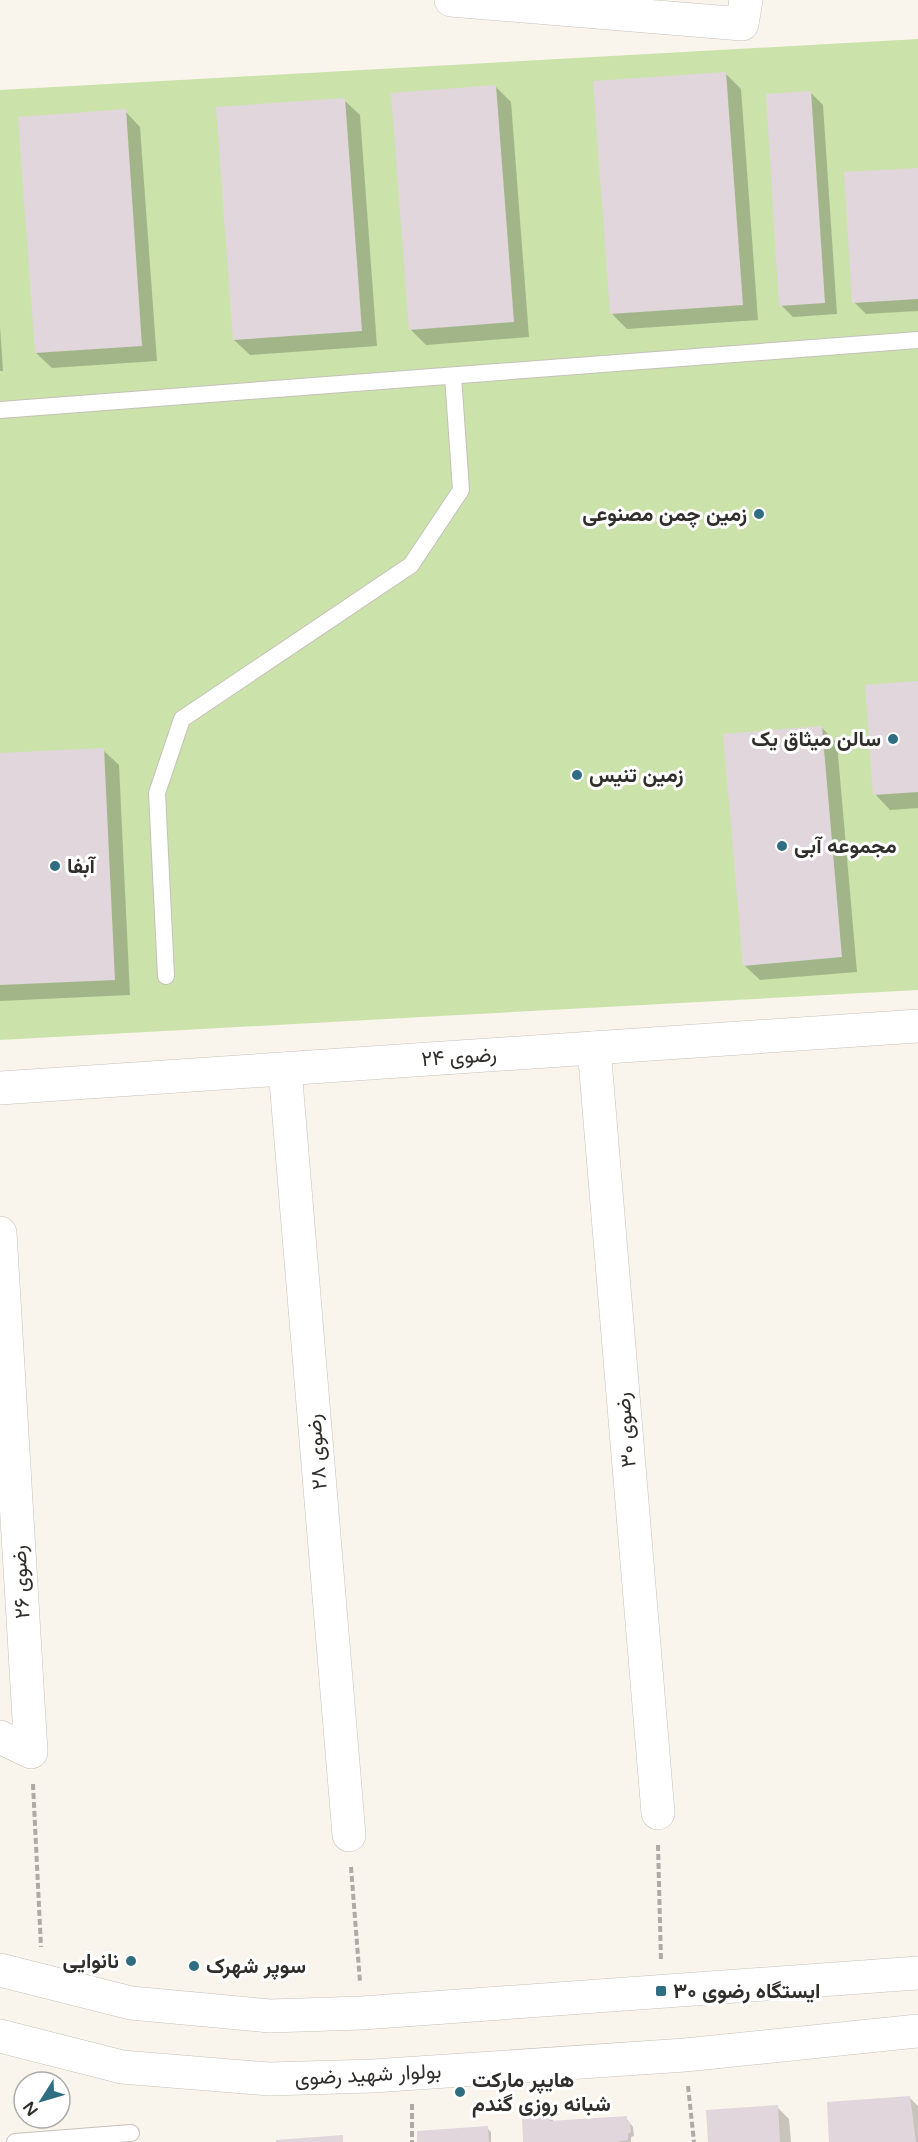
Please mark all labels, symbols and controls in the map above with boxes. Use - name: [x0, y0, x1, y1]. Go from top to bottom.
- place label: زمین چمن مصنوعی: [582, 502, 747, 528]
- marker: زمین چمن مصنوعی: [752, 507, 766, 521]
- place label: سالن میثاق یک: [751, 727, 881, 752]
- marker: سالن میثاق یک: [886, 732, 900, 746]
- place label: زمین تنیس: [589, 763, 684, 788]
- marker: زمین تنیس: [570, 768, 584, 782]
- place label: مجموعه آبی: [794, 834, 897, 859]
- marker: مجموعه آبی: [775, 839, 789, 853]
- place label: آبفا: [67, 854, 97, 879]
- marker: آبفا: [48, 859, 62, 873]
- street label: رضوی ۲۴: [420, 1042, 498, 1072]
- street label: رضوی ۳۰: [610, 1391, 642, 1469]
- street label: رضوی ۲۸: [301, 1413, 333, 1491]
- street label: رضوی ۲۶: [7, 1544, 35, 1620]
- place label: نانوایی: [62, 1949, 119, 1974]
- marker: نانوایی: [124, 1954, 138, 1968]
- place label: سوپر شهرک: [206, 1954, 306, 1980]
- marker: سوپر شهرک: [187, 1959, 201, 1973]
- place label: ایستگاه رضوی ۳۰: [673, 1979, 821, 2004]
- marker: ایستگاه رضوی ۳۰: [654, 1984, 668, 1998]
- street label: بولوار شهید رضوی: [294, 2059, 442, 2091]
- place label: هایپر مارکت شبانه روزی گندم: [472, 2068, 611, 2118]
- north arrow: [12, 2070, 72, 2130]
- marker: هایپر مارکت شبانه روزی گندم: [453, 2085, 467, 2099]
- text: N: [19, 2097, 43, 2120]

